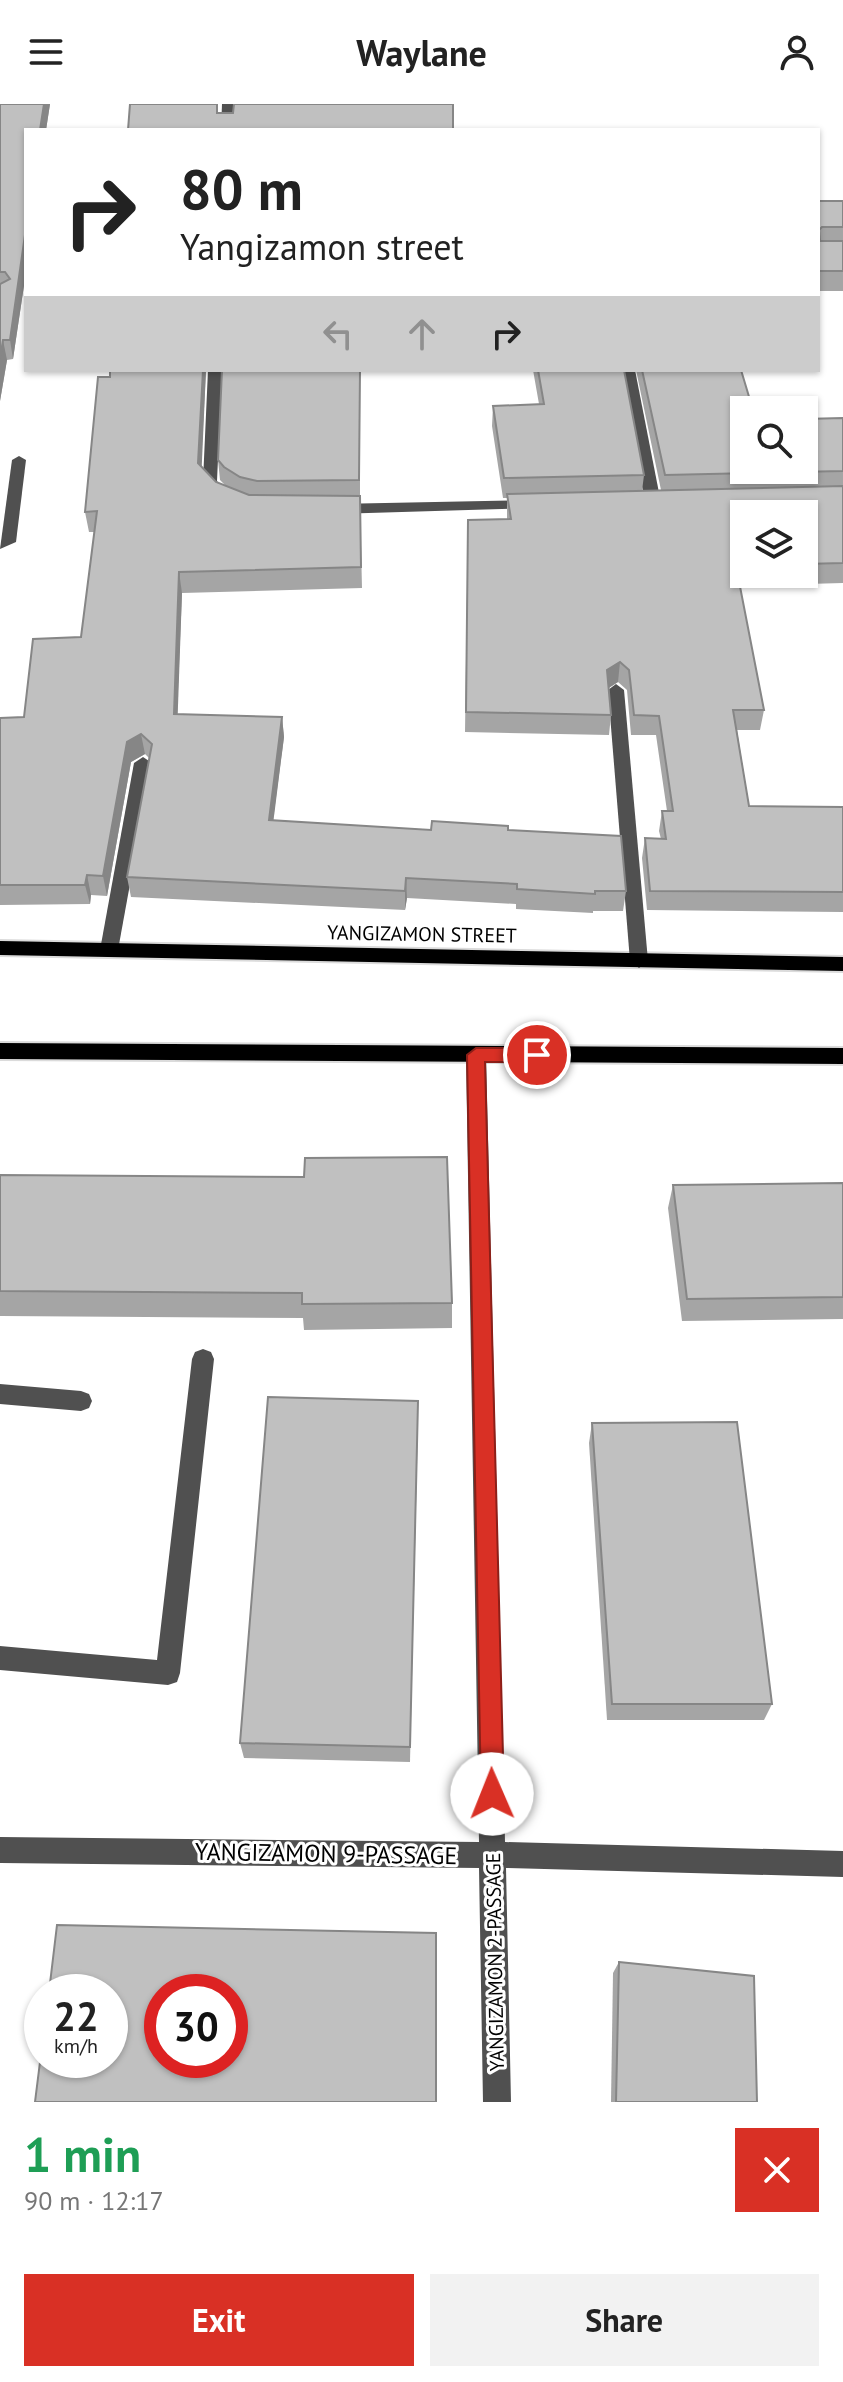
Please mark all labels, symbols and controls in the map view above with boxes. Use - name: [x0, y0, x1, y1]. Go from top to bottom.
- text: Waylane: [356, 29, 487, 76]
- icon: menu: [24, 30, 68, 74]
- icon: person: [775, 30, 819, 74]
- text: 80 m: [180, 153, 303, 225]
- icon: right: [48, 160, 152, 264]
- text: Yangizamon street: [180, 223, 464, 270]
- icon: left: [316, 312, 360, 356]
- icon: ahead: [400, 312, 444, 356]
- icon: right: [484, 312, 528, 356]
- map controls: [730, 396, 818, 588]
- button: search: [730, 396, 818, 484]
- button: layers: [730, 500, 818, 588]
- street label: YANGIZAMON STREET: [327, 919, 517, 949]
- pin: [503, 1021, 571, 1089]
- icon: arrive: [515, 1033, 559, 1077]
- position arrow: [450, 1752, 534, 1836]
- street label: YANGIZAMON 9-PASSAGE: [195, 1836, 457, 1871]
- street label: YANGIZAMON 2-PASSAGE: [480, 1852, 510, 2072]
- speed limit sign: 30: [144, 1974, 248, 2078]
- text: 22: [53, 1990, 99, 2042]
- text: km/h: [54, 2033, 98, 2059]
- text: 1 min: [24, 2123, 141, 2185]
- button: close: [735, 2128, 819, 2212]
- text: 90 m · 12:17: [24, 2184, 164, 2217]
- button: Exit: [24, 2274, 414, 2366]
- button: Share: [430, 2274, 819, 2366]

